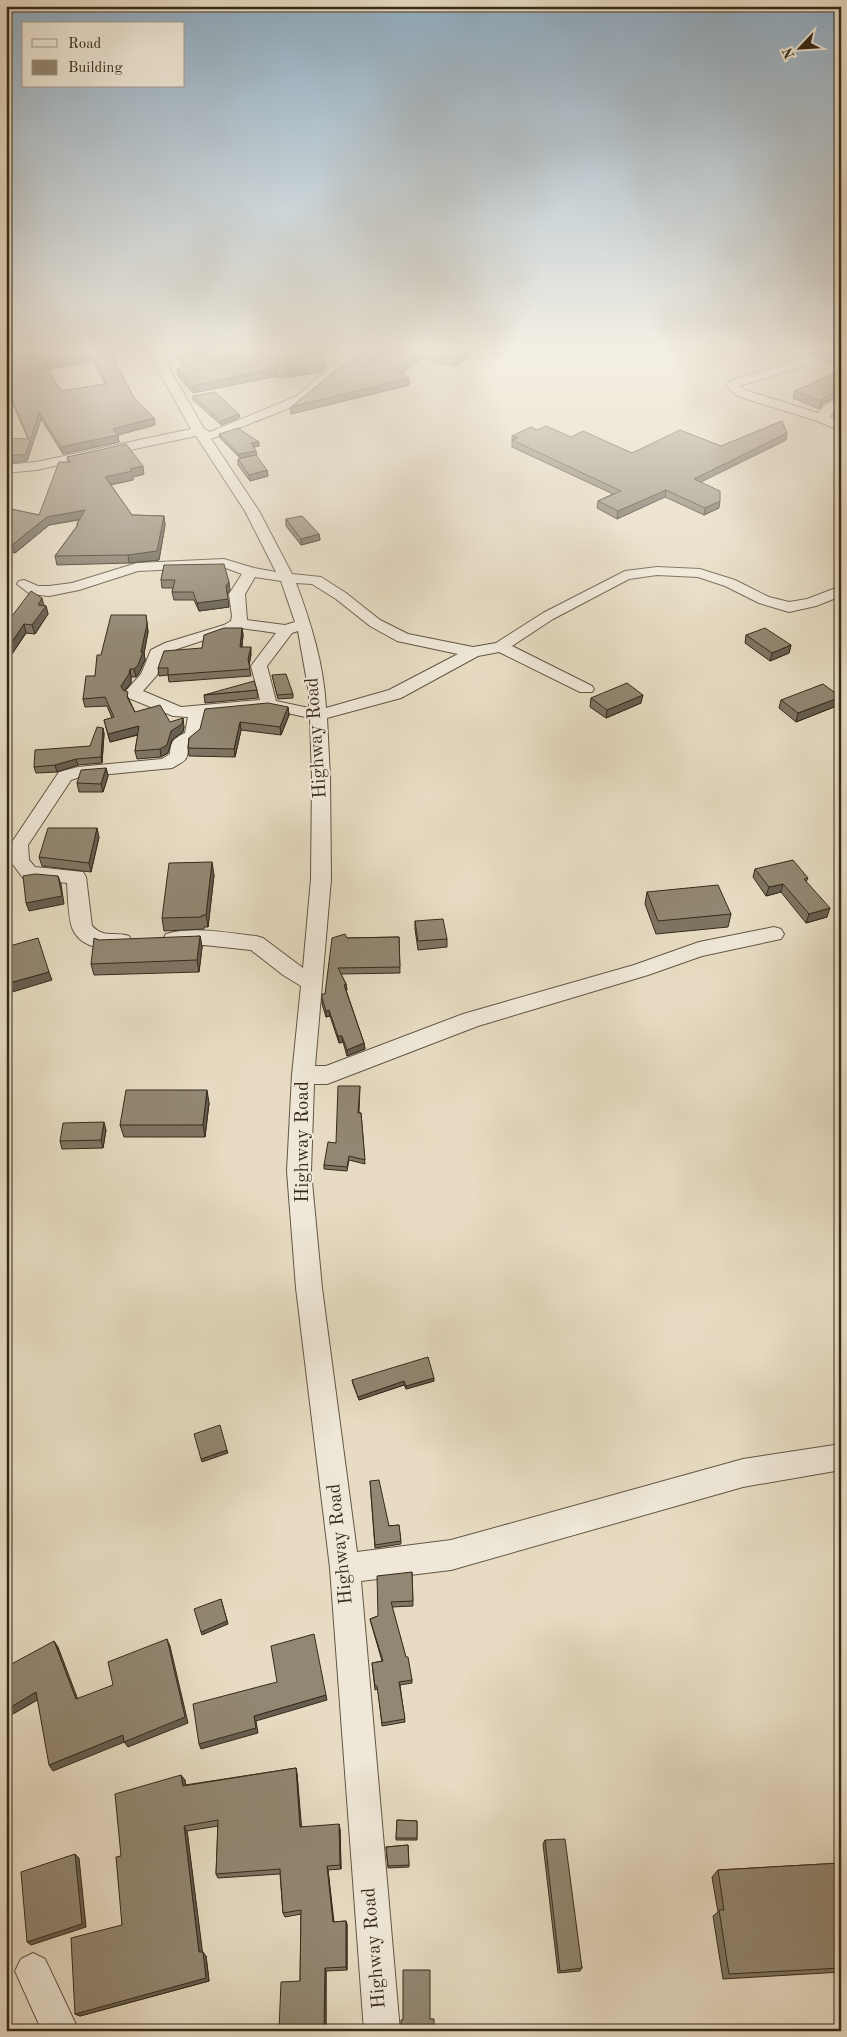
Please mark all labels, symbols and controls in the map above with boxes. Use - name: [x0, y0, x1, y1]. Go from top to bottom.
- legend: [22, 22, 185, 88]
- north arrow: [774, 22, 824, 72]
- text: Road: [68, 37, 102, 52]
- text: N: [780, 45, 798, 61]
- text: Building: [68, 61, 123, 76]
- street label: Highway Road: [303, 677, 331, 799]
- street label: Highway Road: [294, 1081, 313, 1203]
- street label: Highway Road: [325, 1482, 357, 1605]
- street label: Highway Road: [360, 1887, 390, 2009]

